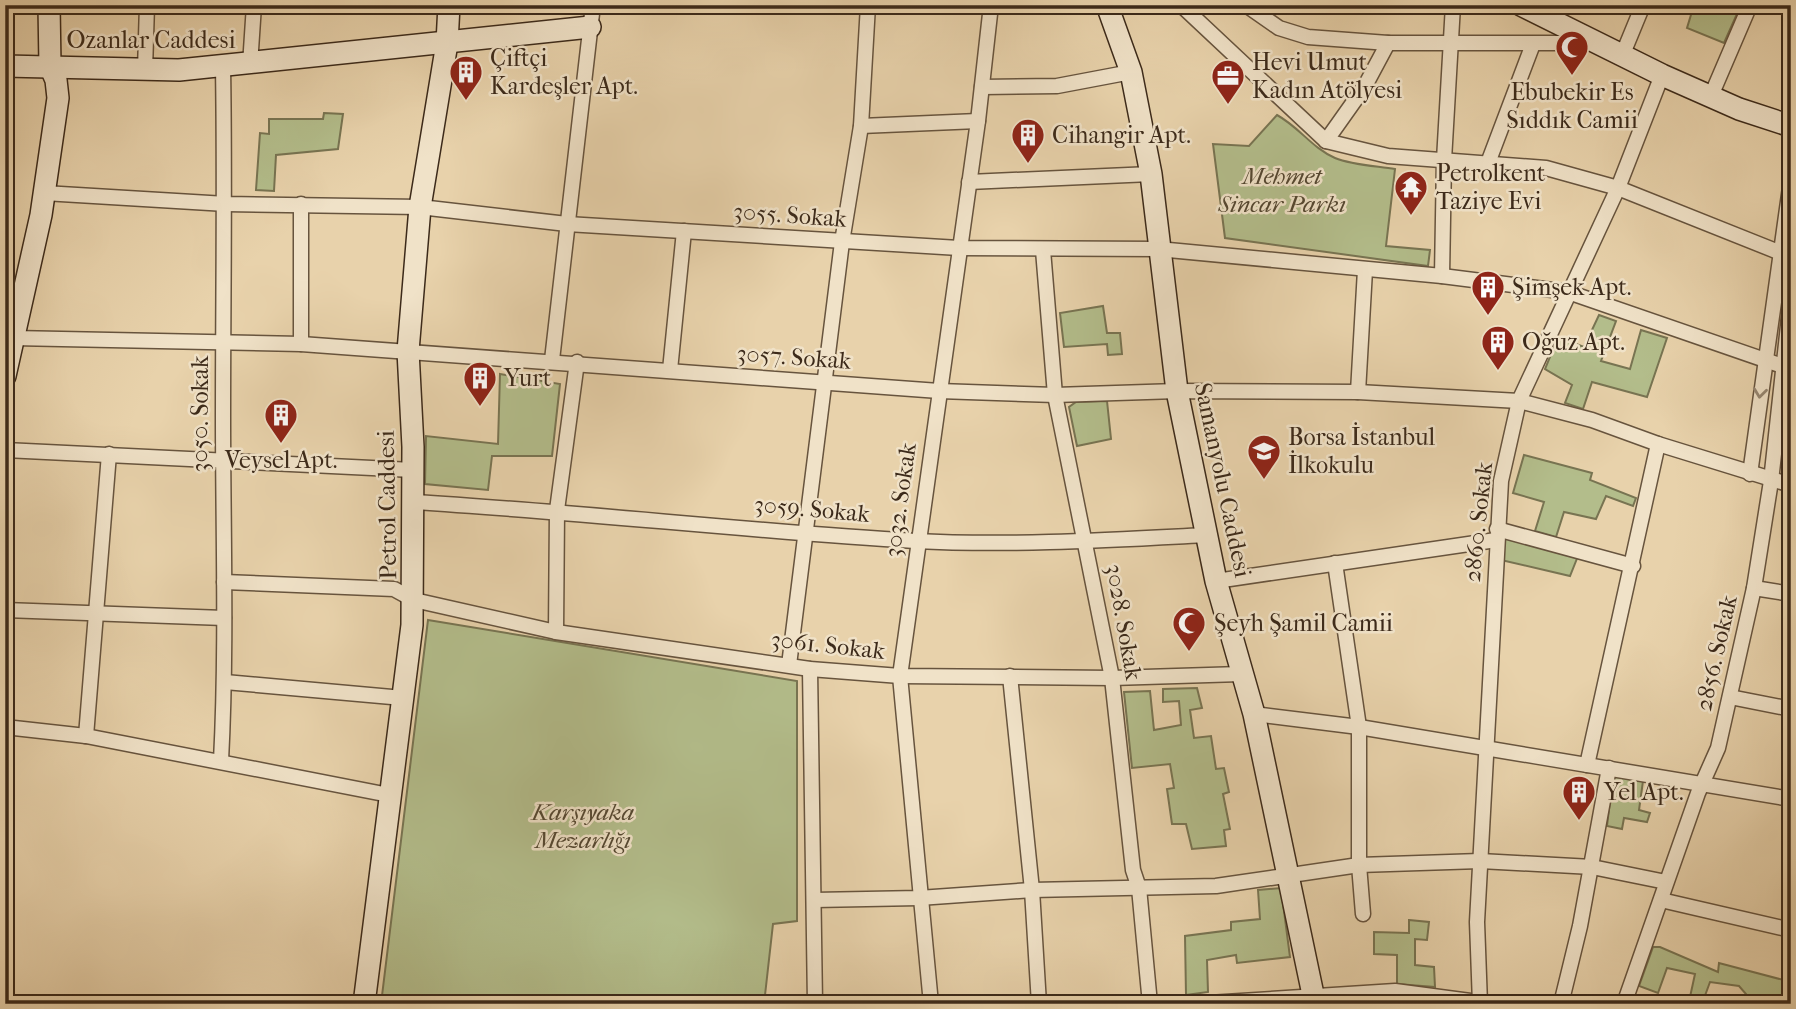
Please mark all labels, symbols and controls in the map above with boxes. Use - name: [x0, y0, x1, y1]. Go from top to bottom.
- street label: Ozanlar Caddesi: [67, 26, 235, 54]
- mosque icon: Ebubekir Es Sıddık Camii: [1553, 28, 1591, 77]
- place label: Çiftçi Kardeşler Apt.: [490, 44, 638, 101]
- place label: Hevi Umut Kadın Atölyesi: [1252, 48, 1402, 104]
- building icon: Çiftçi Kardeşler Apt.: [447, 53, 485, 102]
- office icon: Hevi Umut Kadın Atölyesi: [1209, 57, 1247, 106]
- place label: Ebubekir Es Sıddık Camii: [1506, 78, 1638, 134]
- building icon: Cihangir Apt.: [1009, 116, 1047, 165]
- place label: Cihangir Apt.: [1052, 121, 1191, 149]
- place label: Petrolkent Taziye Evi: [1436, 159, 1546, 215]
- park label: Mehmet Sincar Parkı: [1217, 162, 1346, 218]
- temple icon: Petrolkent Taziye Evi: [1392, 168, 1430, 217]
- street label: 3055. Sokak: [732, 197, 848, 233]
- building icon: Şimşek Apt.: [1469, 268, 1507, 317]
- place label: Şimşek Apt.: [1512, 273, 1631, 302]
- building icon: Oğuz Apt.: [1479, 323, 1517, 372]
- place label: Oğuz Apt.: [1522, 328, 1625, 356]
- street label: 3057. Sokak: [736, 339, 853, 375]
- street label: 3050. Sokak: [186, 355, 214, 472]
- building icon: Yurt: [461, 359, 499, 408]
- place label: Yurt: [503, 364, 552, 392]
- street label: Samanyolu Caddesi: [1189, 380, 1257, 580]
- one-way arrow: [1753, 387, 1768, 398]
- building icon: Veysel Apt.: [262, 396, 300, 445]
- place label: Borsa İstanbul İlkokulu: [1288, 422, 1436, 479]
- street label: Petrol Caddesi: [372, 430, 402, 580]
- school or university icon: Borsa İstanbul İlkokulu: [1245, 432, 1283, 481]
- street label: 3032. Sokak: [878, 440, 922, 559]
- place label: Veysel Apt.: [224, 446, 337, 474]
- street label: 2860. Sokak: [1458, 460, 1498, 583]
- street label: 3059. Sokak: [753, 490, 872, 528]
- street label: 3028. Sokak: [1100, 562, 1148, 683]
- street label: 2856. Sokak: [1689, 592, 1743, 713]
- mosque icon: Şeyh Şamil Camii: [1170, 604, 1208, 653]
- place label: Şeyh Şamil Camii: [1214, 609, 1393, 637]
- street label: 3061. Sokak: [770, 625, 887, 665]
- building icon: Yel Apt.: [1560, 773, 1598, 822]
- place label: Yel Apt.: [1603, 778, 1684, 806]
- park label: Karşıyaka Mezarlığı: [530, 798, 634, 854]

